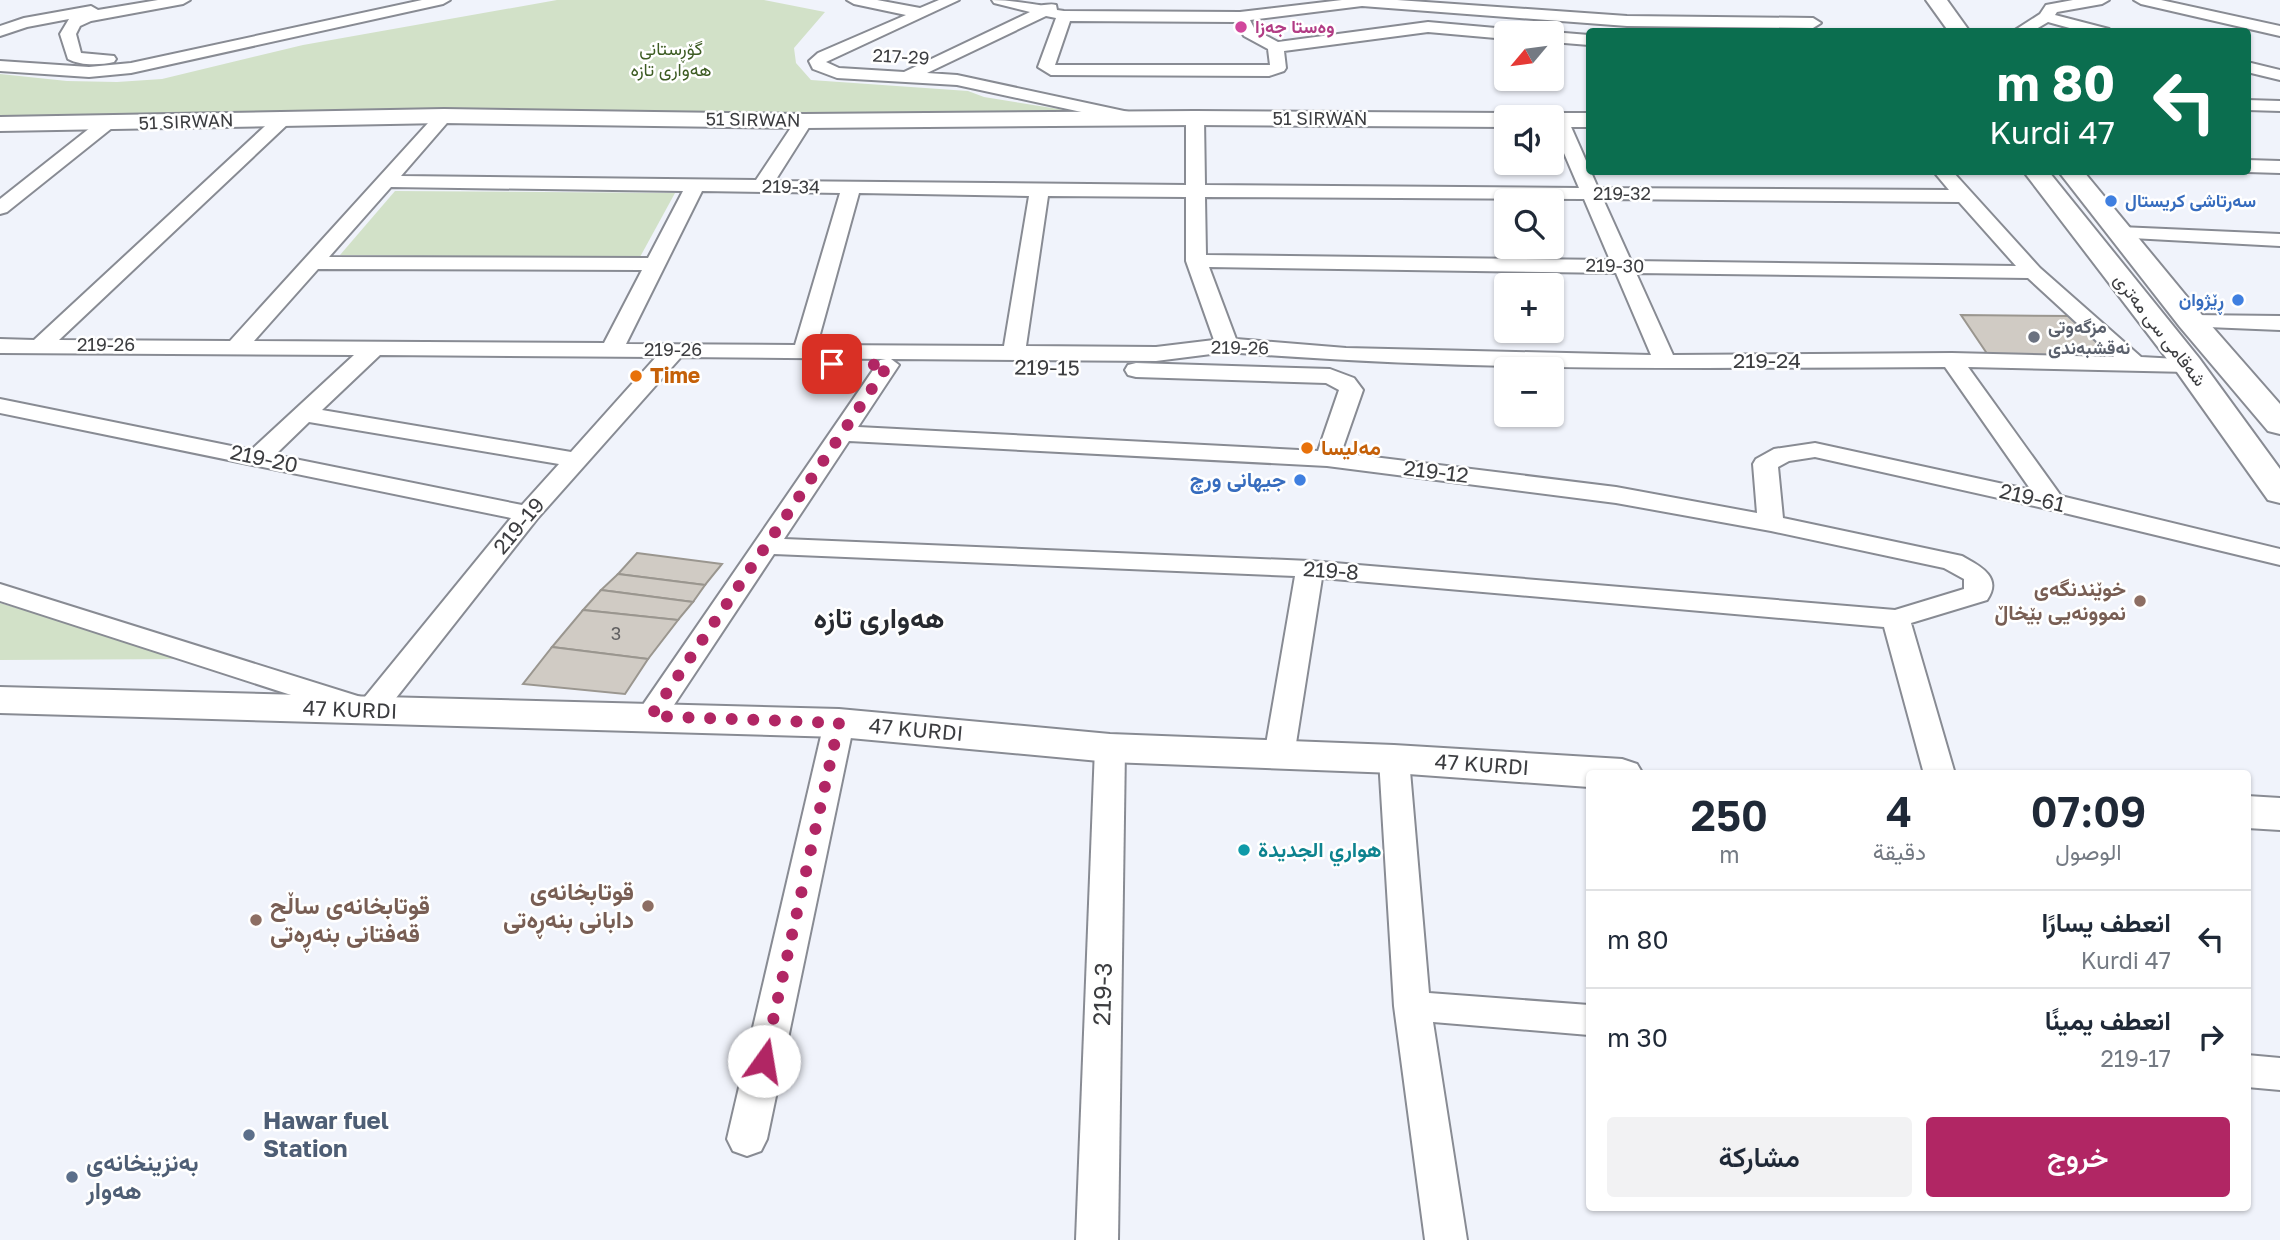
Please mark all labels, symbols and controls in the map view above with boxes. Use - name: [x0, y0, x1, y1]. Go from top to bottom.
- place label: وەستا جەزا: [1255, 15, 1335, 38]
- marker: وەستا جەزا: [1233, 19, 1249, 35]
- north arrow: [1494, 21, 1564, 91]
- map controls: [1494, 21, 1564, 427]
- park label: گۆڕستانی هەواری تازە: [630, 37, 712, 81]
- street label: 217-29: [872, 44, 930, 68]
- text: 80 m: [1997, 53, 2115, 112]
- icon: left: [2139, 56, 2230, 147]
- button: sound: [1494, 105, 1564, 175]
- street label: 51 SIRWAN: [705, 107, 801, 131]
- street label: 51 SIRWAN: [1272, 107, 1368, 129]
- street label: 51 SIRWAN: [138, 108, 234, 134]
- text: 47 Kurdi: [1989, 113, 2115, 151]
- street label: 219-34: [762, 174, 820, 198]
- street label: 219-32: [1593, 182, 1651, 204]
- button: search: [1494, 189, 1564, 259]
- place label: سەرتاشی کریستال: [2125, 189, 2256, 212]
- marker: سەرتاشی کریستال: [2103, 193, 2119, 209]
- street label: 219-30: [1586, 253, 1645, 277]
- street label: شەقامی سی مەتری: [2109, 269, 2212, 391]
- button: +: [1494, 273, 1564, 343]
- place label: ڕێژوان: [2179, 288, 2224, 315]
- marker: ڕێژوان: [2230, 292, 2246, 308]
- place label: مزگەوتی نەقشبەندی: [2048, 315, 2130, 359]
- marker: مزگەوتی نەقشبەندی: [2026, 329, 2042, 345]
- street label: 219-26: [77, 333, 135, 355]
- pin: [802, 334, 862, 394]
- street label: 219-26: [1211, 335, 1269, 359]
- street label: 219-26: [644, 338, 702, 360]
- icon: arrive: [813, 345, 851, 383]
- street label: 219-24: [1733, 347, 1801, 373]
- street label: 219-15: [1014, 353, 1080, 381]
- button: −: [1494, 357, 1564, 427]
- place label: Time: [650, 362, 700, 388]
- marker: Time: [628, 368, 644, 384]
- place label: مەلیسا: [1321, 434, 1381, 460]
- street label: 219-20: [228, 438, 300, 478]
- marker: مەلیسا: [1299, 440, 1315, 456]
- street label: 219-12: [1402, 454, 1470, 488]
- place label: جیهانی ورچ: [1190, 466, 1286, 494]
- marker: جیهانی ورچ: [1292, 472, 1308, 488]
- street label: 219-61: [1997, 477, 2067, 517]
- street label: 219-19: [487, 492, 549, 559]
- street label: 219-8: [1302, 555, 1360, 585]
- place label: خوێندنگەی نموونەیی بێخاڵ: [1994, 575, 2126, 626]
- marker: خوێندنگەی نموونەیی بێخاڵ: [2132, 593, 2148, 609]
- district label: هەواری تازە: [813, 601, 945, 636]
- house number: 3: [611, 622, 621, 644]
- street label: 47 KURDI: [302, 694, 398, 724]
- street label: 47 KURDI: [868, 712, 964, 746]
- street label: 47 KURDI: [1434, 748, 1530, 780]
- text: 4: [1886, 786, 1912, 836]
- text: 07:09: [2031, 786, 2146, 836]
- text: 250: [1691, 790, 1768, 840]
- place label: هواري الجديدة: [1258, 836, 1382, 867]
- text: دقيقة: [1873, 837, 1926, 865]
- text: الوصول: [2055, 837, 2122, 865]
- text: m: [1719, 840, 1740, 868]
- marker: هواري الجديدة: [1236, 842, 1252, 858]
- place label: قوتابخانەی دابانی بنەڕەتی: [503, 876, 634, 939]
- place label: قوتابخانەی ساڵح قەفتانی بنەڕەتی: [270, 890, 430, 953]
- marker: قوتابخانەی دابانی بنەڕەتی: [640, 898, 656, 914]
- text: انعطف يسارًا: [2041, 907, 2171, 938]
- marker: قوتابخانەی ساڵح قەفتانی بنەڕەتی: [248, 912, 264, 928]
- icon: left: [2192, 920, 2230, 958]
- text: 80 m: [1607, 924, 1669, 955]
- text: 47 Kurdi: [2081, 946, 2171, 974]
- street label: 219-3: [1086, 962, 1117, 1026]
- text: انعطف يمينًا: [2045, 1005, 2171, 1036]
- icon: right: [2192, 1018, 2230, 1056]
- text: 30 m: [1607, 1022, 1668, 1053]
- position arrow: [727, 1024, 801, 1098]
- text: 219-17: [2101, 1044, 2171, 1072]
- place label: Hawar fuel Station: [263, 1105, 389, 1162]
- button: مشاركة: [1607, 1117, 1912, 1197]
- button: خروج: [1926, 1117, 2230, 1197]
- marker: Hawar fuel Station: [241, 1127, 257, 1143]
- place label: بەنزینخانەی ھەوار: [85, 1147, 199, 1206]
- marker: بەنزینخانەی ھەوار: [64, 1169, 80, 1185]

